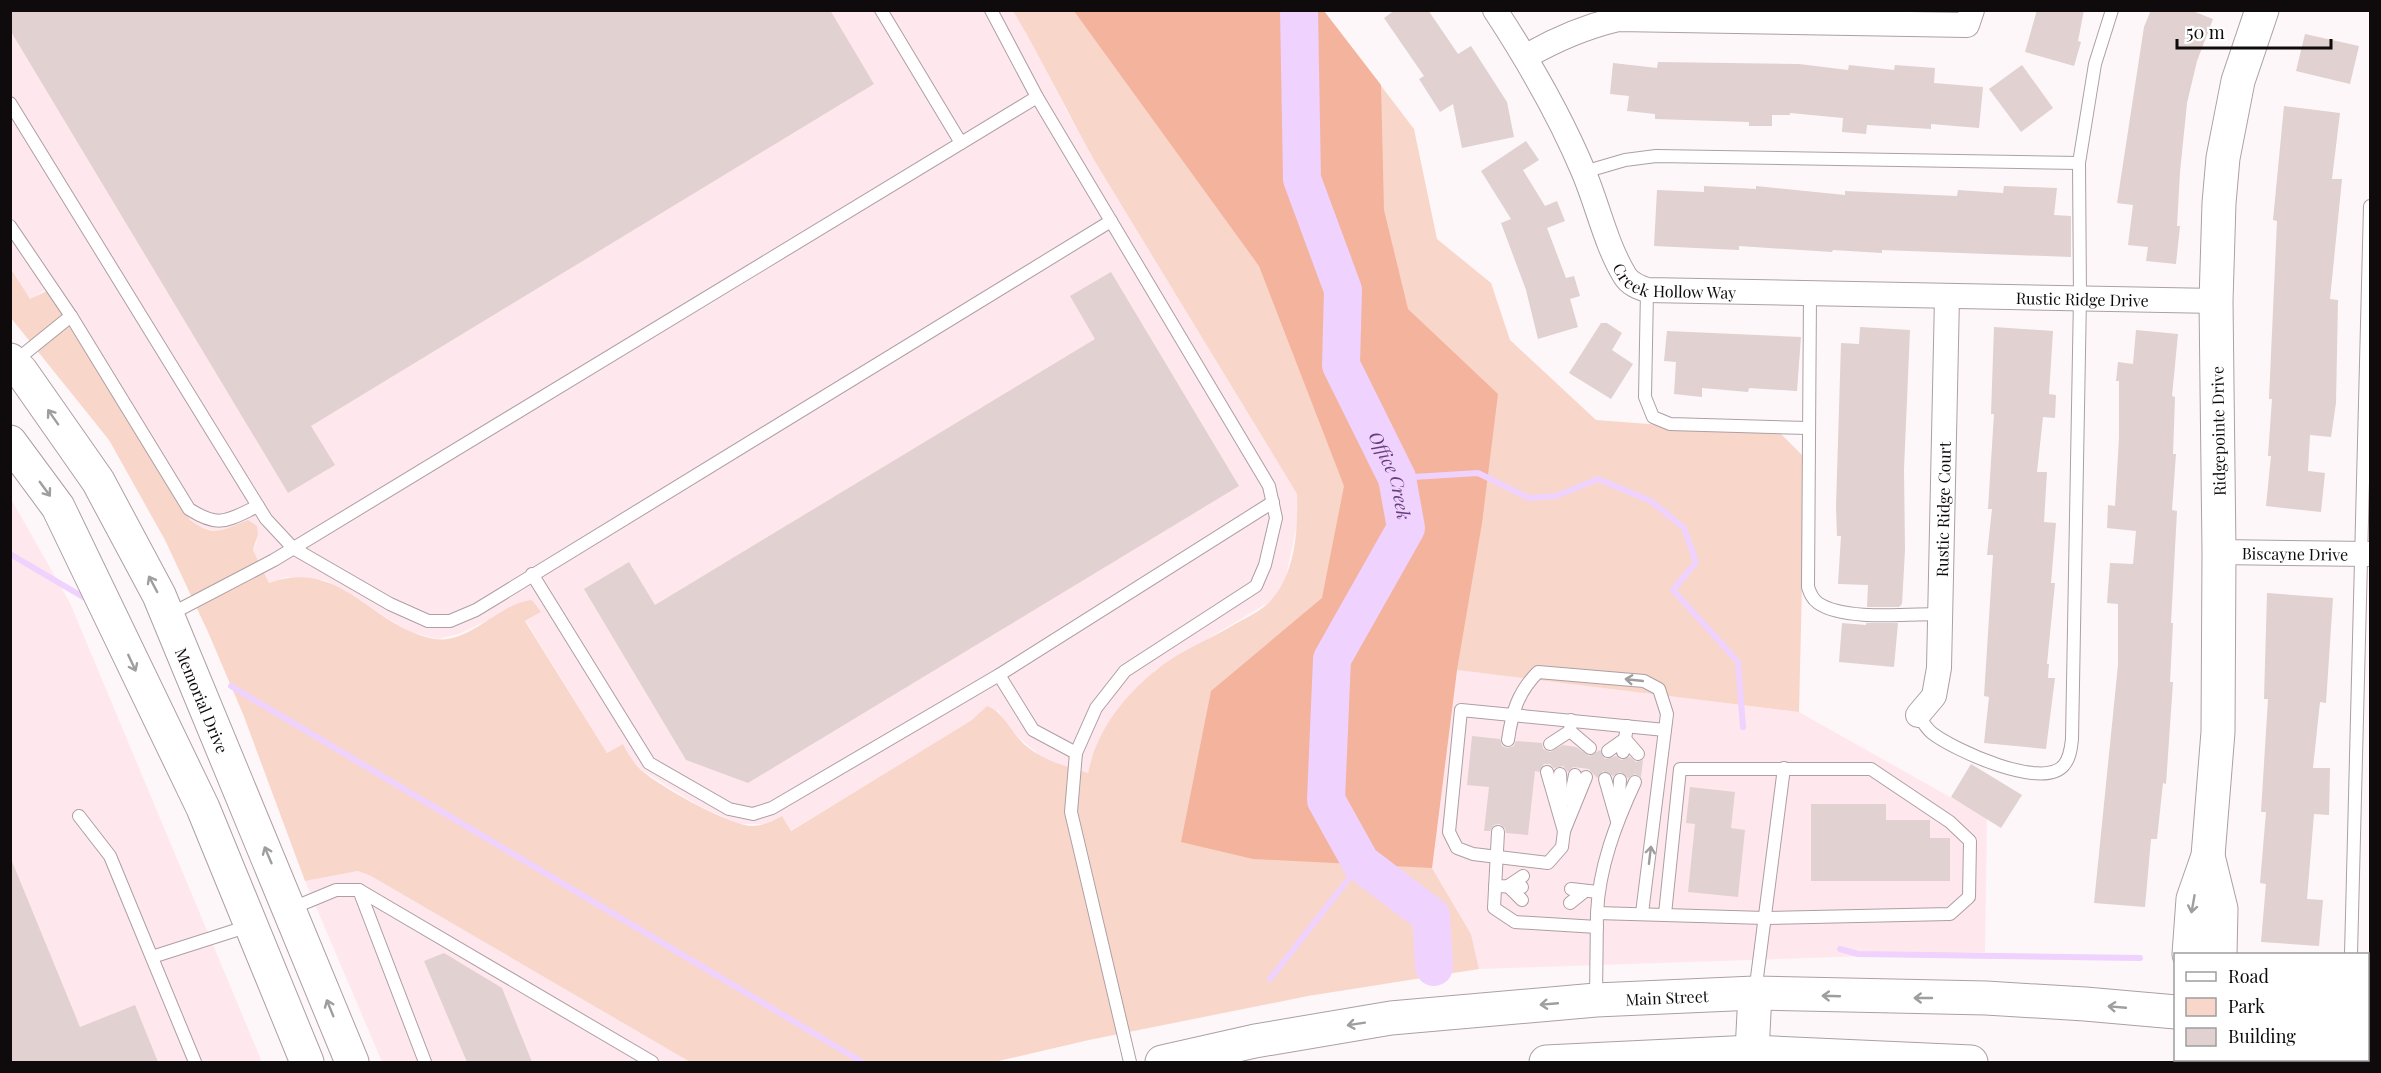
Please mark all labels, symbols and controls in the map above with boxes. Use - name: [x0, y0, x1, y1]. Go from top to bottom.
- scale bar: [2177, 12, 2332, 50]
- text: 50 m: [2186, 20, 2225, 44]
- street label: Creek Hollow Way: [1609, 259, 1736, 302]
- street label: Rustic Ridge Drive: [2016, 287, 2149, 310]
- street label: Ridgepointe Drive: [2206, 366, 2230, 496]
- one-way arrow: [47, 409, 60, 425]
- water label: Office Creek: [1364, 427, 1416, 521]
- street label: Rustic Ridge Court: [1930, 441, 1954, 577]
- one-way arrow: [39, 481, 51, 497]
- street label: Biscayne Drive: [2242, 542, 2348, 564]
- one-way arrow: [147, 576, 159, 593]
- street label: Memorial Drive: [171, 644, 234, 756]
- one-way arrow: [127, 653, 139, 671]
- one-way arrow: [1625, 674, 1645, 685]
- one-way arrow: [1644, 846, 1655, 865]
- one-way arrow: [262, 847, 273, 865]
- one-way arrow: [2187, 894, 2198, 914]
- legend: [2174, 953, 2369, 1061]
- text: Road: [2228, 964, 2269, 988]
- street label: Main Street: [1625, 985, 1709, 1009]
- one-way arrow: [1822, 990, 1842, 1001]
- one-way arrow: [1913, 992, 1933, 1004]
- text: Park: [2228, 994, 2265, 1018]
- one-way arrow: [1540, 999, 1560, 1010]
- one-way arrow: [324, 1000, 335, 1018]
- one-way arrow: [2108, 1001, 2128, 1012]
- one-way arrow: [1346, 1019, 1366, 1030]
- text: Building: [2228, 1024, 2296, 1048]

